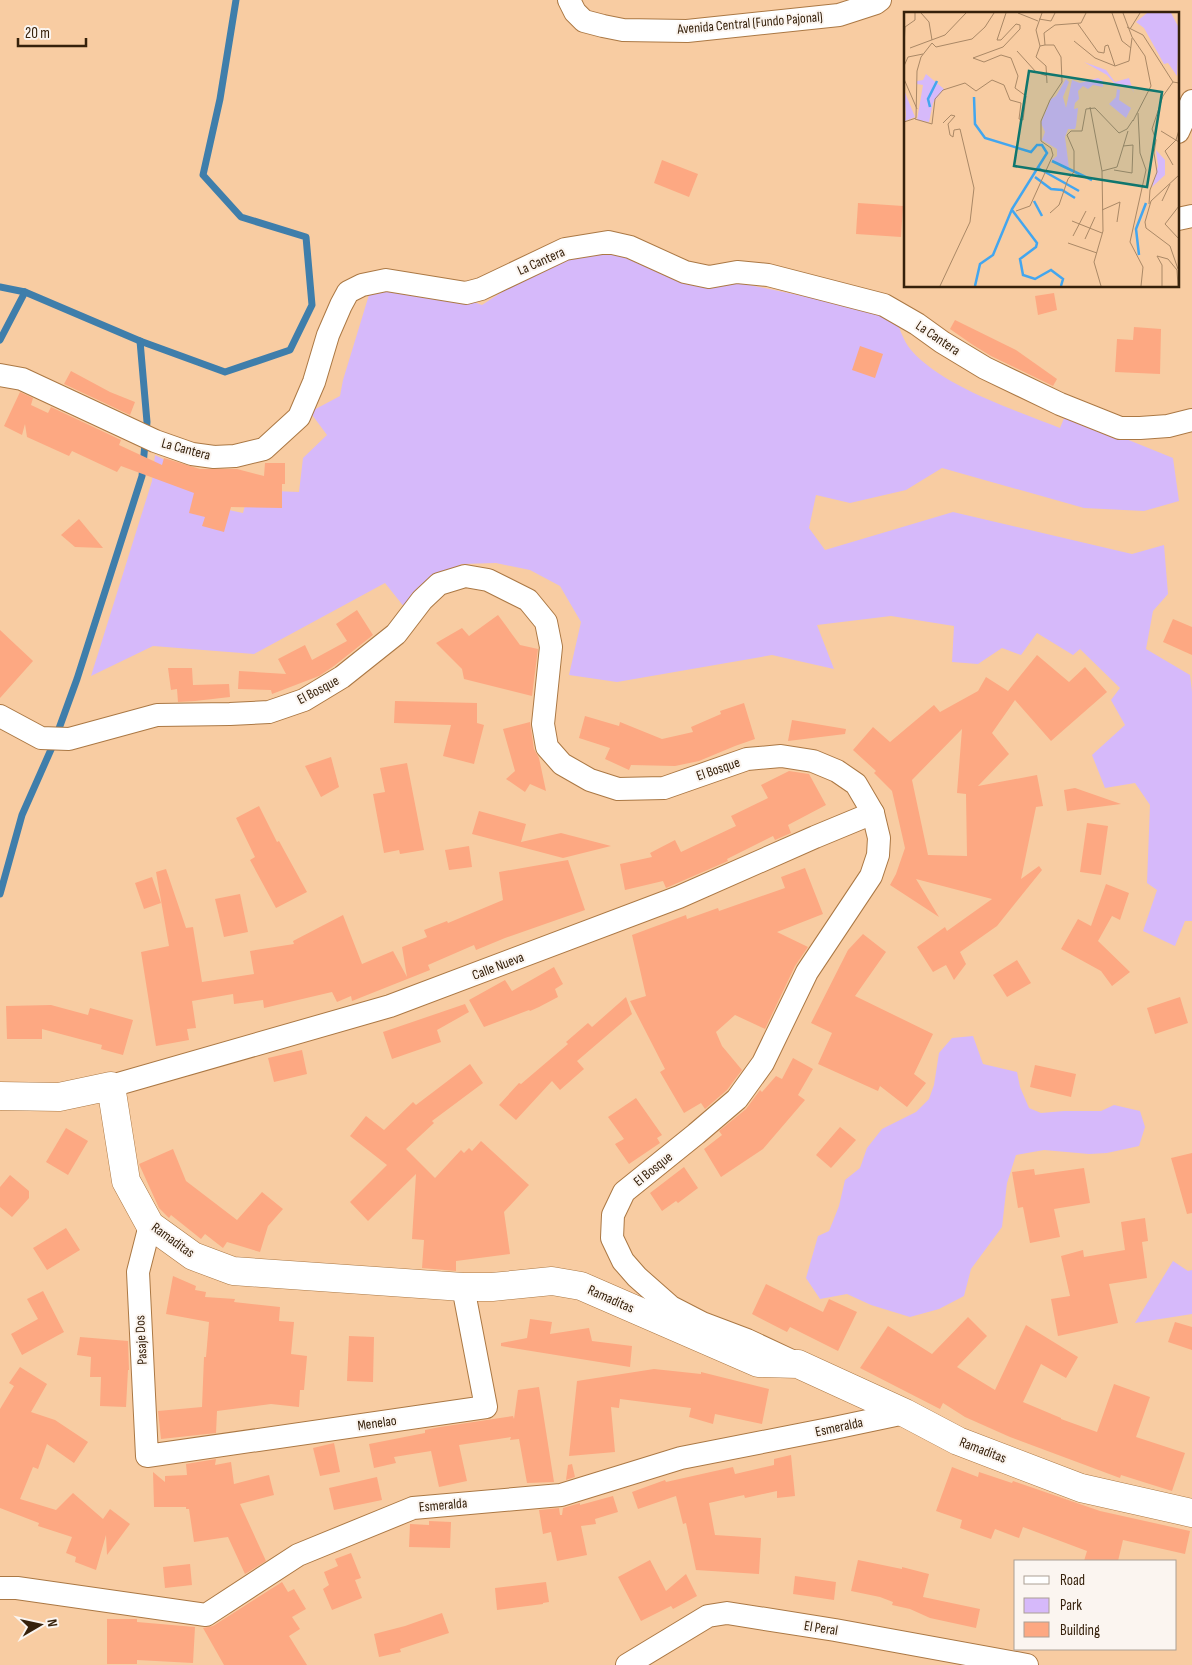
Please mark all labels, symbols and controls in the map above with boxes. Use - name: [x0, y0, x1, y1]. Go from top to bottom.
- street label: Avenida Central (Fundo Pajonal): [676, 8, 823, 38]
- inset map: [904, 12, 1180, 288]
- scale bar: [18, 15, 85, 47]
- text: 20 m: [25, 24, 50, 43]
- street label: La Cantera: [515, 243, 567, 279]
- street label: La Cantera: [913, 317, 963, 359]
- street label: La Cantera: [160, 434, 212, 464]
- street label: El Bosque: [294, 672, 342, 708]
- street label: El Bosque: [694, 754, 742, 784]
- street label: Calle Nueva: [470, 948, 526, 984]
- street label: El Bosque: [630, 1148, 676, 1190]
- street label: Ramaditas: [148, 1219, 198, 1261]
- street label: Ramaditas: [585, 1281, 637, 1317]
- street label: Pasaje Dos: [131, 1315, 151, 1365]
- street label: Menelao: [356, 1412, 398, 1434]
- street label: Esmeralda: [814, 1414, 864, 1440]
- street label: Ramaditas: [957, 1433, 1009, 1467]
- street label: Esmeralda: [418, 1494, 468, 1516]
- legend: [1014, 1560, 1177, 1650]
- text: Road: [1060, 1571, 1085, 1590]
- text: Park: [1060, 1596, 1082, 1615]
- north arrow: [15, 1600, 65, 1650]
- street label: El Peral: [803, 1617, 839, 1639]
- text: N: [43, 1618, 61, 1628]
- text: Building: [1060, 1621, 1100, 1640]

